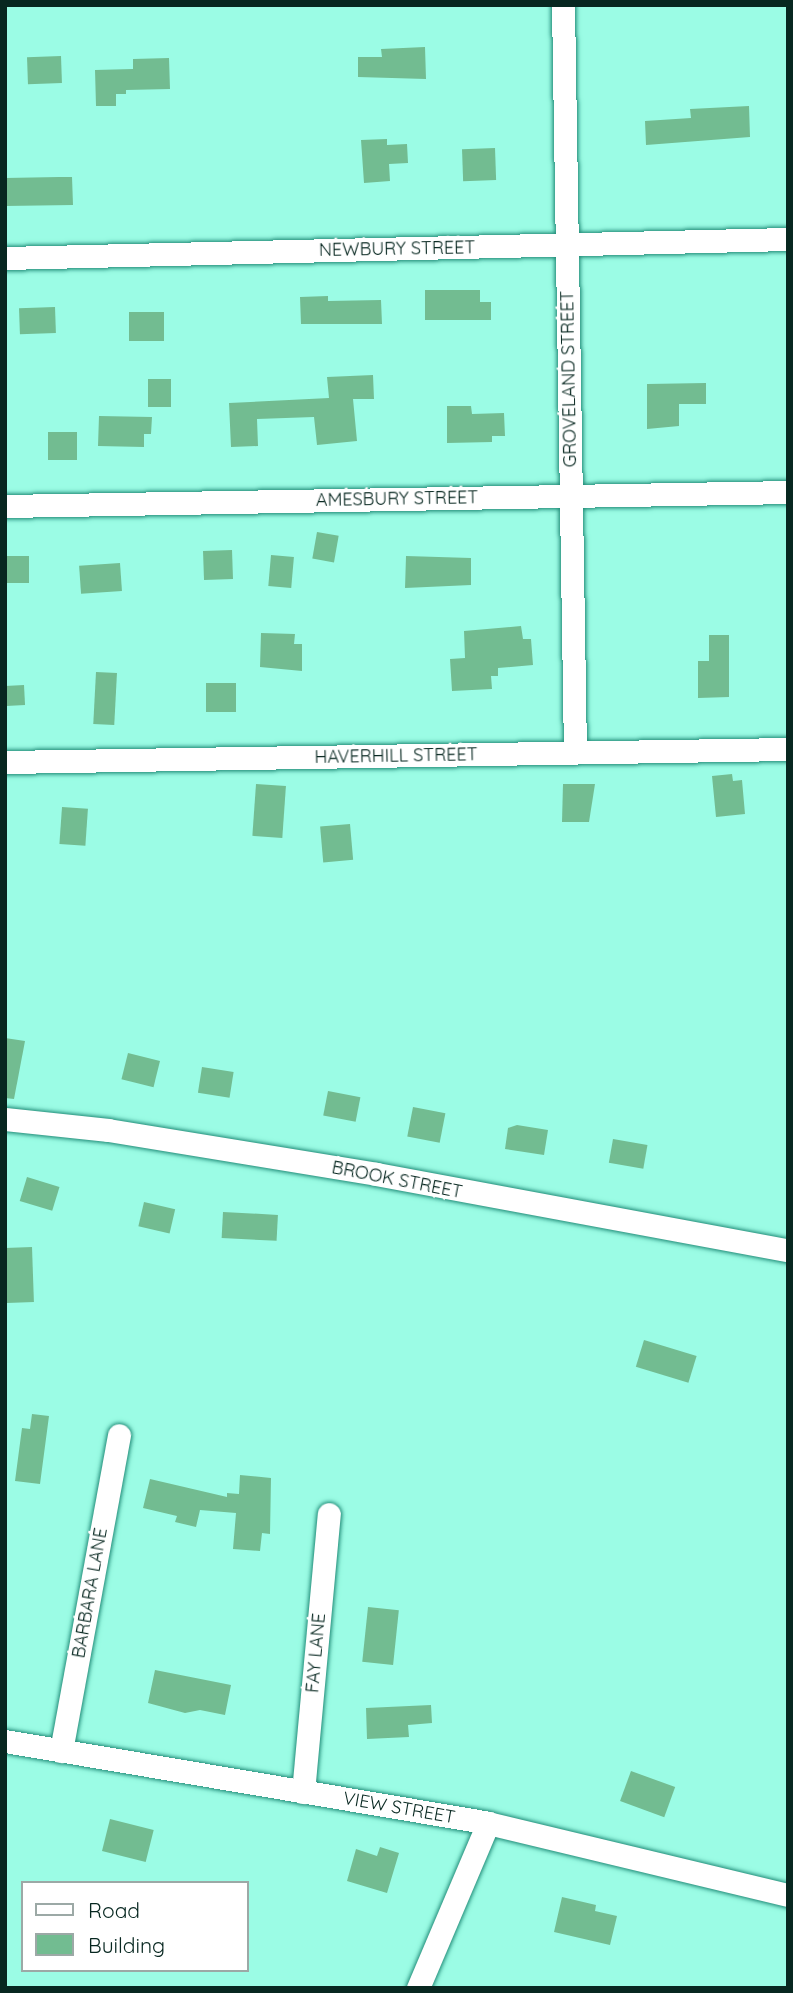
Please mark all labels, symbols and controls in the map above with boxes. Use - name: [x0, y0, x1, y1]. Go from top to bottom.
- street label: NEWBURY STREET: [319, 237, 475, 261]
- street label: GROVELAND STREET: [557, 290, 581, 468]
- street label: AMESBURY STREET: [316, 487, 478, 511]
- street label: HAVERHILL STREET: [314, 744, 478, 768]
- street label: BROOK STREET: [330, 1157, 464, 1203]
- street label: BARBARA LANE: [68, 1526, 112, 1660]
- street label: FAY LANE: [302, 1612, 330, 1694]
- street label: VIEW STREET: [341, 1788, 457, 1828]
- legend: [21, 1881, 248, 1972]
- text: Road: [88, 1897, 140, 1923]
- text: Building: [88, 1932, 165, 1958]

